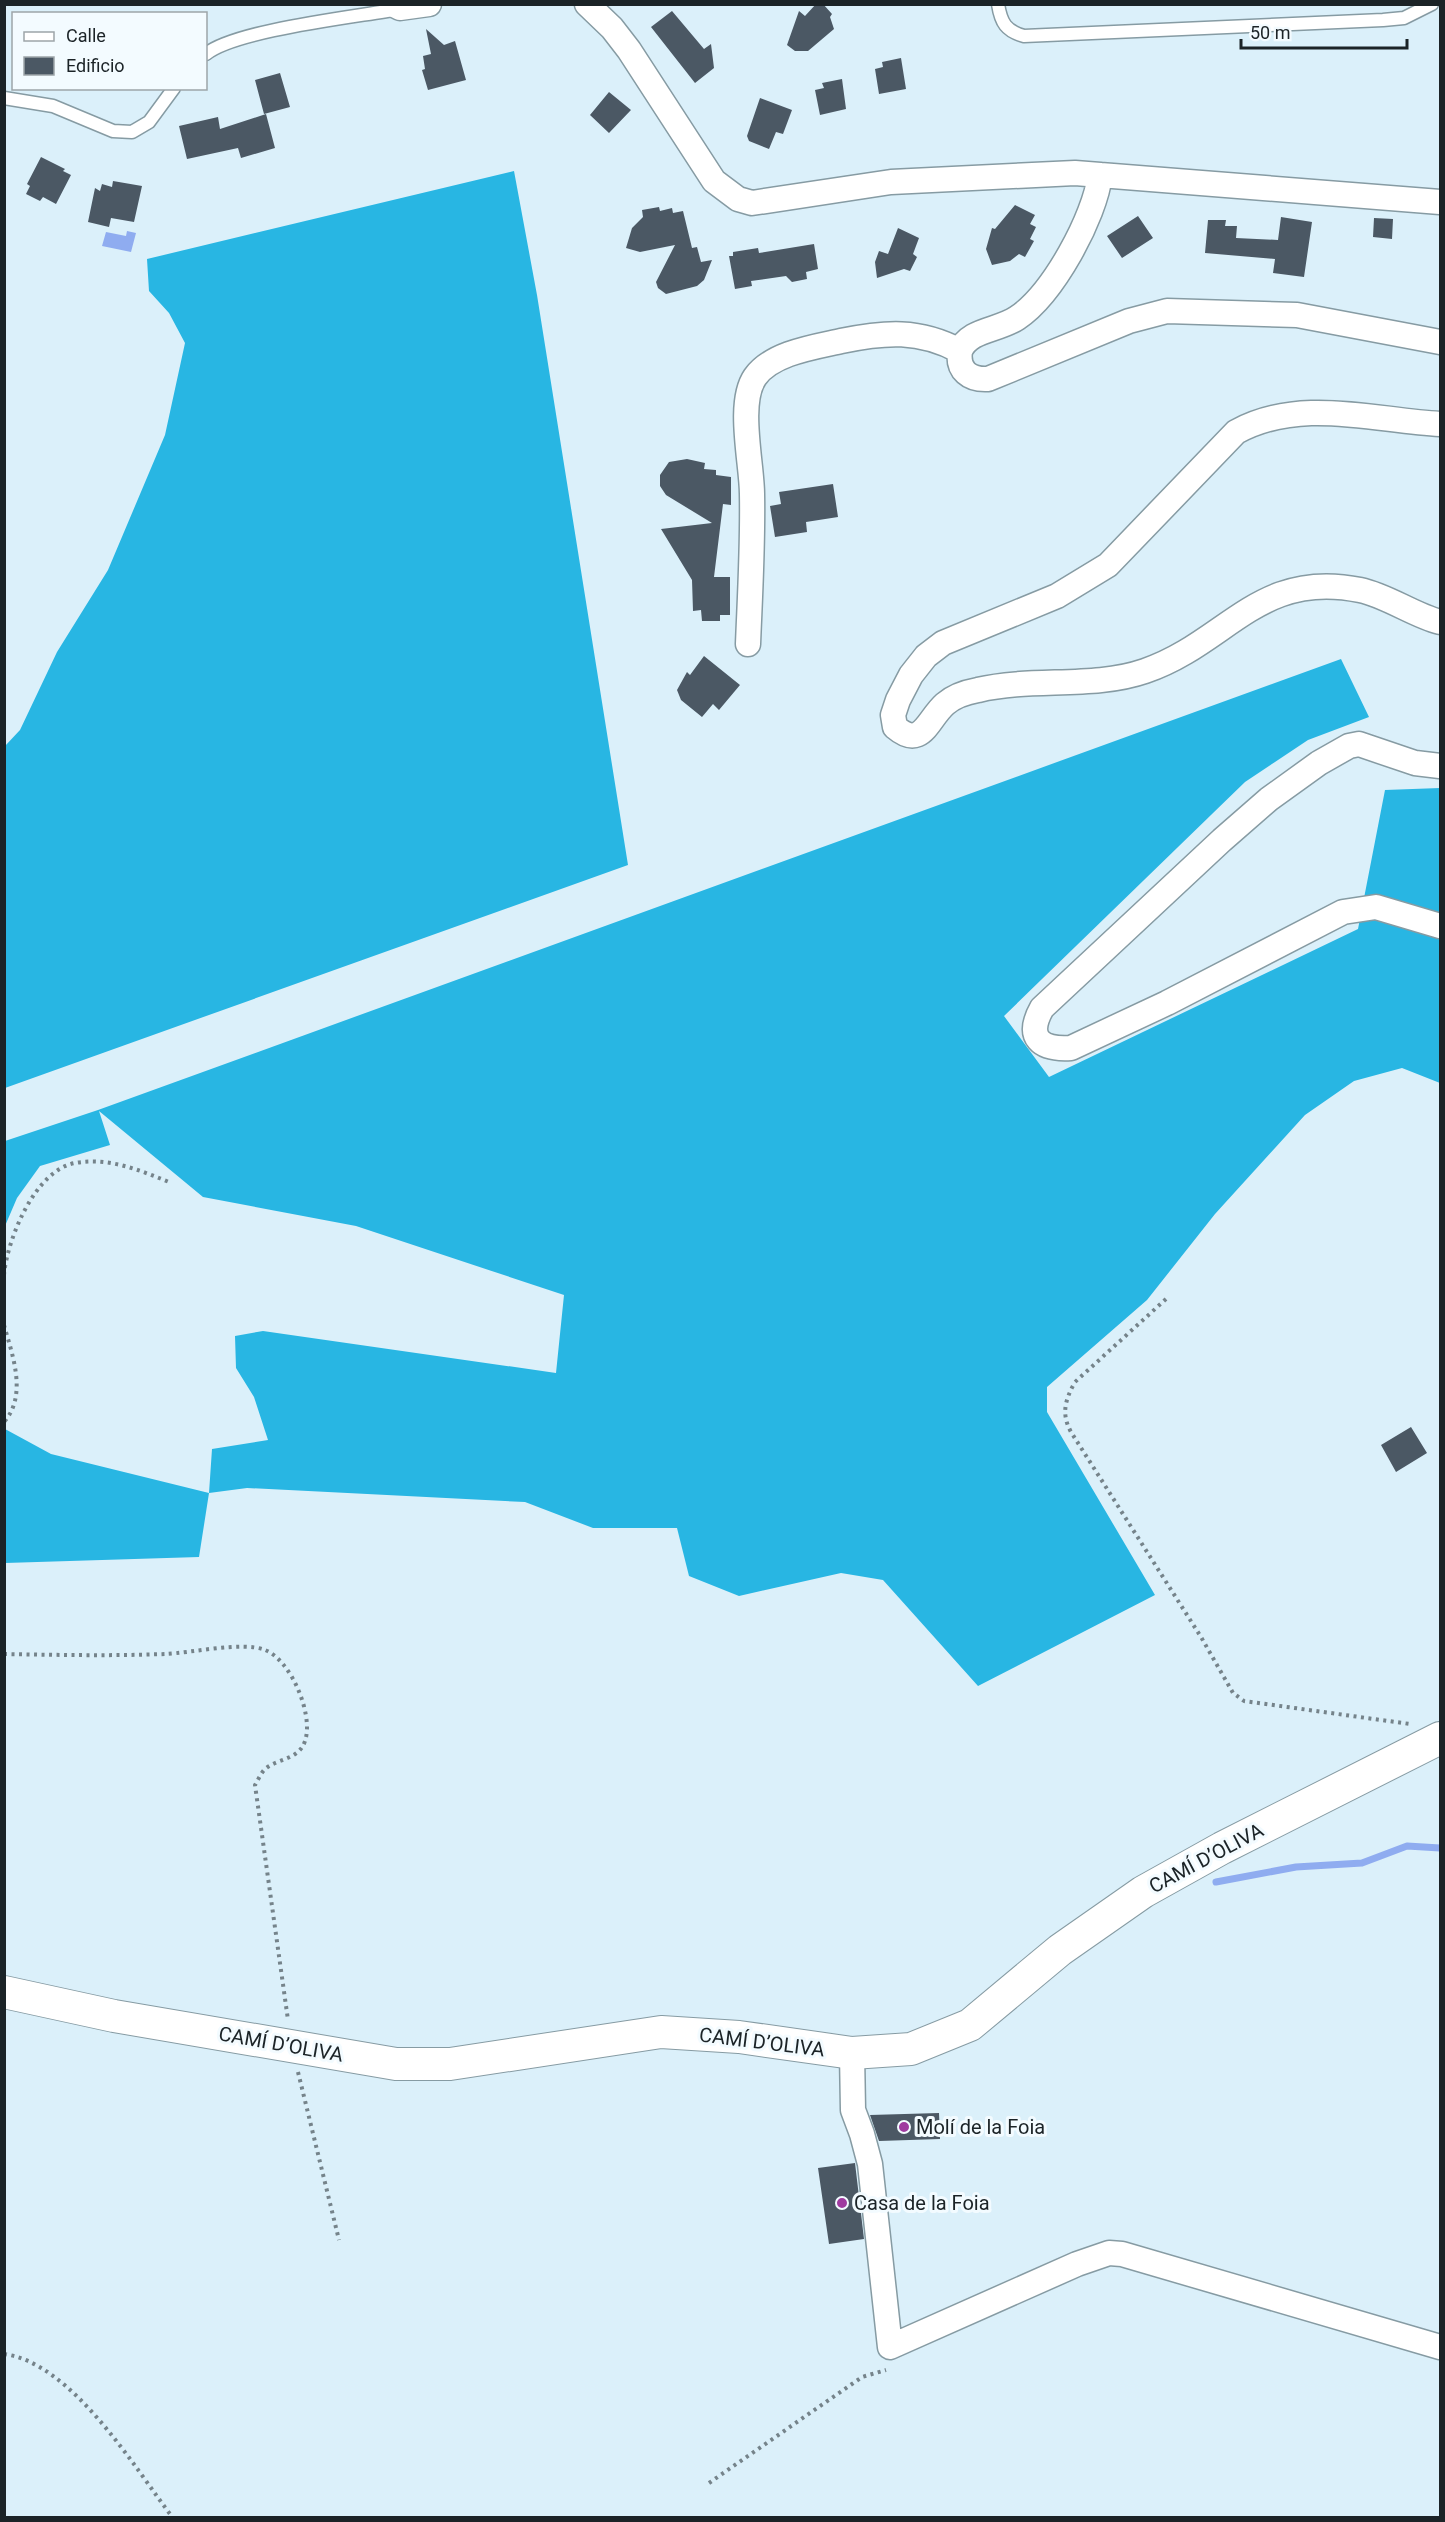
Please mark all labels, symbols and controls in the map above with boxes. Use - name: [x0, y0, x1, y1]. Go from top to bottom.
- legend: [12, 12, 207, 90]
- scale bar: [1241, 12, 1408, 50]
- text: 50 m: [1250, 22, 1290, 43]
- text: Calle: [66, 25, 106, 46]
- text: Edificio: [66, 55, 125, 76]
- street label: CAMÍ D’OLIVA: [1145, 1818, 1267, 1898]
- street label: CAMÍ D’OLIVA: [217, 2021, 345, 2067]
- street label: CAMÍ D’OLIVA: [698, 2022, 826, 2062]
- place label: Molí de la Foia: [916, 2115, 1045, 2139]
- marker: Molí de la Foia: [897, 2120, 911, 2134]
- place label: Casa de la Foia: [854, 2191, 990, 2215]
- marker: Casa de la Foia: [835, 2196, 849, 2210]

